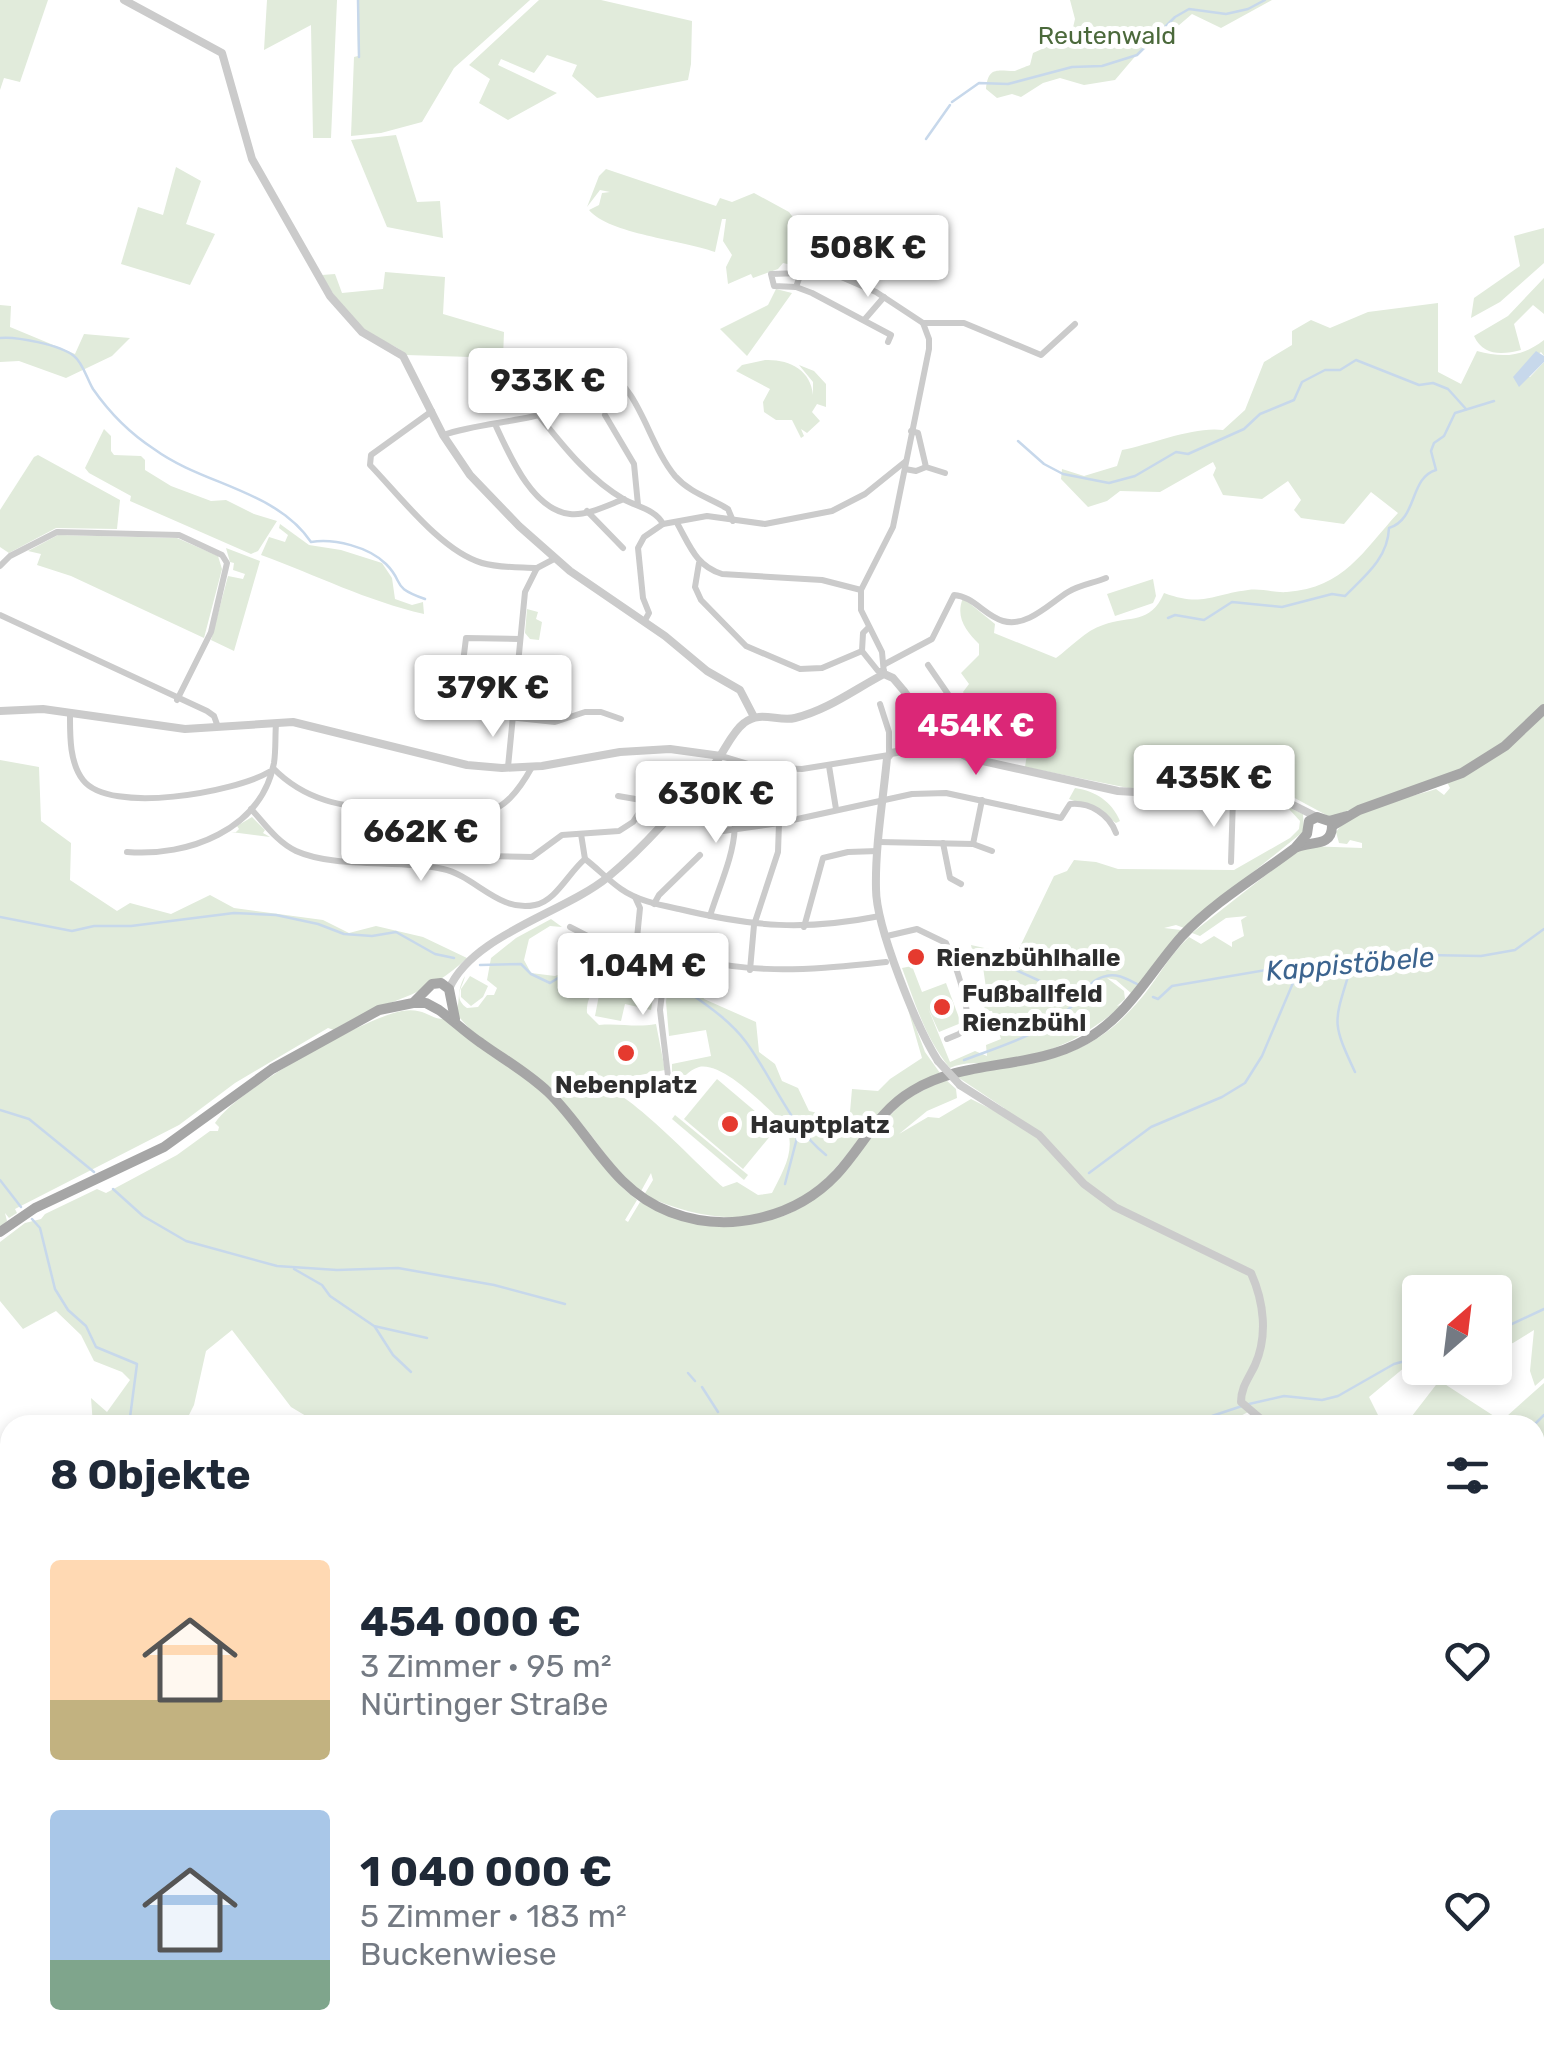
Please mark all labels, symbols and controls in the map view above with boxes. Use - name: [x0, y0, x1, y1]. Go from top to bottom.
- park label: Reutenwald: [1038, 21, 1176, 50]
- pin: 508K €: [787, 215, 949, 300]
- text: 508K €: [809, 228, 927, 266]
- pin: 933K €: [467, 348, 629, 433]
- text: 933K €: [490, 361, 606, 399]
- pin: 379K €: [412, 655, 574, 740]
- text: 379K €: [437, 668, 549, 706]
- pin: 454K €: [895, 693, 1057, 778]
- text: 454K €: [917, 706, 1035, 744]
- pin: 435K €: [1133, 745, 1295, 830]
- text: 435K €: [1156, 758, 1272, 796]
- pin: 630K €: [635, 761, 797, 846]
- text: 630K €: [658, 774, 774, 812]
- pin: 662K €: [340, 799, 502, 884]
- text: 662K €: [363, 812, 479, 850]
- pin: 1.04M €: [551, 933, 735, 1018]
- water label: Kappistöbele: [1265, 940, 1436, 988]
- place label: Rienzbühlhalle: [936, 943, 1121, 972]
- text: 1.04M €: [580, 946, 706, 984]
- marker: Rienzbühlhalle: [905, 946, 927, 968]
- place label: Fußballfeld Rienzbühl: [962, 979, 1103, 1037]
- marker: Fußballfeld Rienzbühl: [931, 996, 953, 1018]
- marker: Nebenplatz: [615, 1042, 637, 1064]
- place label: Nebenplatz: [555, 1070, 697, 1099]
- place label: Hauptplatz: [750, 1110, 890, 1139]
- marker: Hauptplatz: [719, 1113, 741, 1135]
- north arrow: [1402, 1275, 1512, 1385]
- map controls: [1402, 1275, 1512, 1385]
- icon: filters: [1440, 1448, 1495, 1503]
- text: 8 Objekte: [50, 1450, 251, 1500]
- text: 454 000 €: [360, 1597, 581, 1647]
- icon: home: [130, 1600, 250, 1720]
- icon: heart: [1440, 1633, 1495, 1688]
- text: 3 Zimmer · 95 m²: [360, 1647, 612, 1685]
- text: Nürtinger Straße: [360, 1685, 608, 1723]
- text: 1 040 000 €: [360, 1847, 612, 1897]
- icon: home: [130, 1850, 250, 1970]
- icon: heart: [1440, 1883, 1495, 1938]
- text: 5 Zimmer · 183 m²: [360, 1897, 627, 1935]
- text: Buckenwiese: [360, 1935, 557, 1973]

